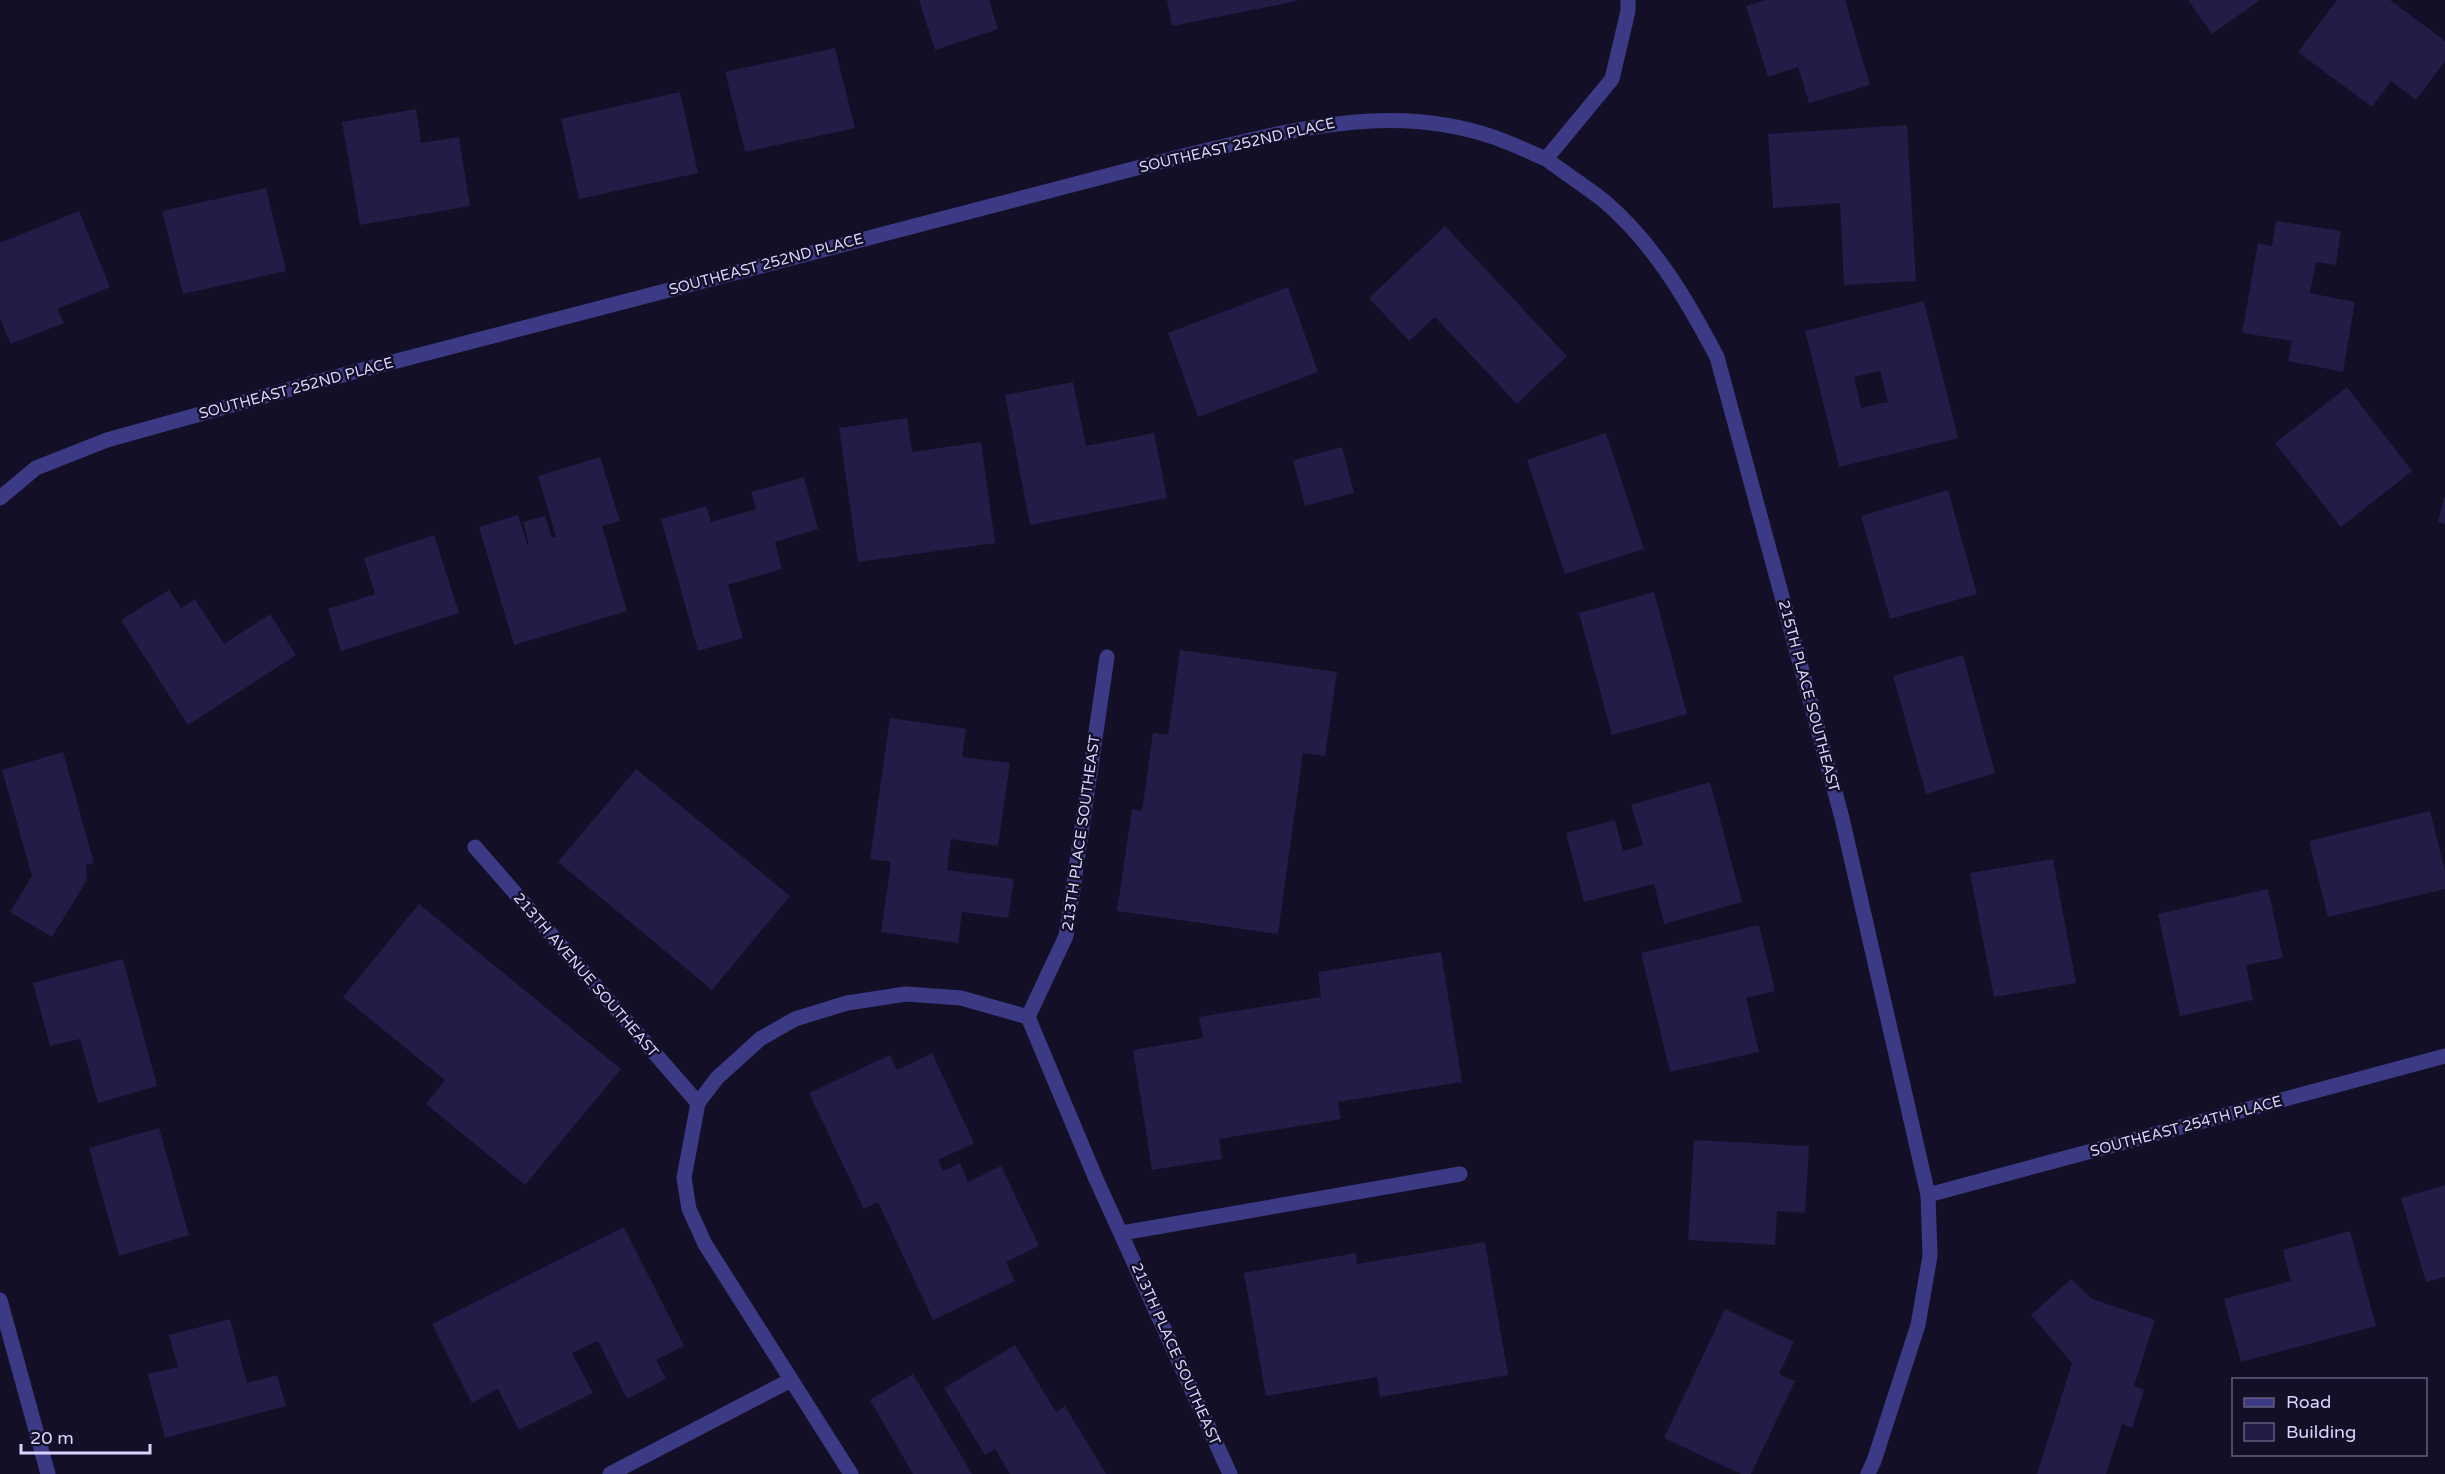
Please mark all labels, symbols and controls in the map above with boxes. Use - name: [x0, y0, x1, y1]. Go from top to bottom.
- street label: SOUTHEAST 252ND PLACE: [1137, 114, 1337, 176]
- street label: SOUTHEAST 252ND PLACE: [667, 229, 865, 299]
- street label: SOUTHEAST 252ND PLACE: [197, 353, 395, 423]
- street label: 215TH PLACE SOUTHEAST: [1775, 598, 1843, 794]
- street label: 213TH PLACE SOUTHEAST: [1058, 734, 1104, 932]
- street label: 213TH AVENUE SOUTHEAST: [510, 889, 662, 1061]
- street label: SOUTHEAST 254TH PLACE: [2088, 1092, 2284, 1160]
- street label: 213TH PLACE SOUTHEAST: [1128, 1260, 1224, 1448]
- legend: [2232, 1378, 2427, 1456]
- text: Road: [2286, 1391, 2331, 1413]
- scale bar: [21, 1417, 150, 1455]
- text: Building: [2286, 1421, 2356, 1443]
- text: 20 m: [30, 1427, 74, 1449]

